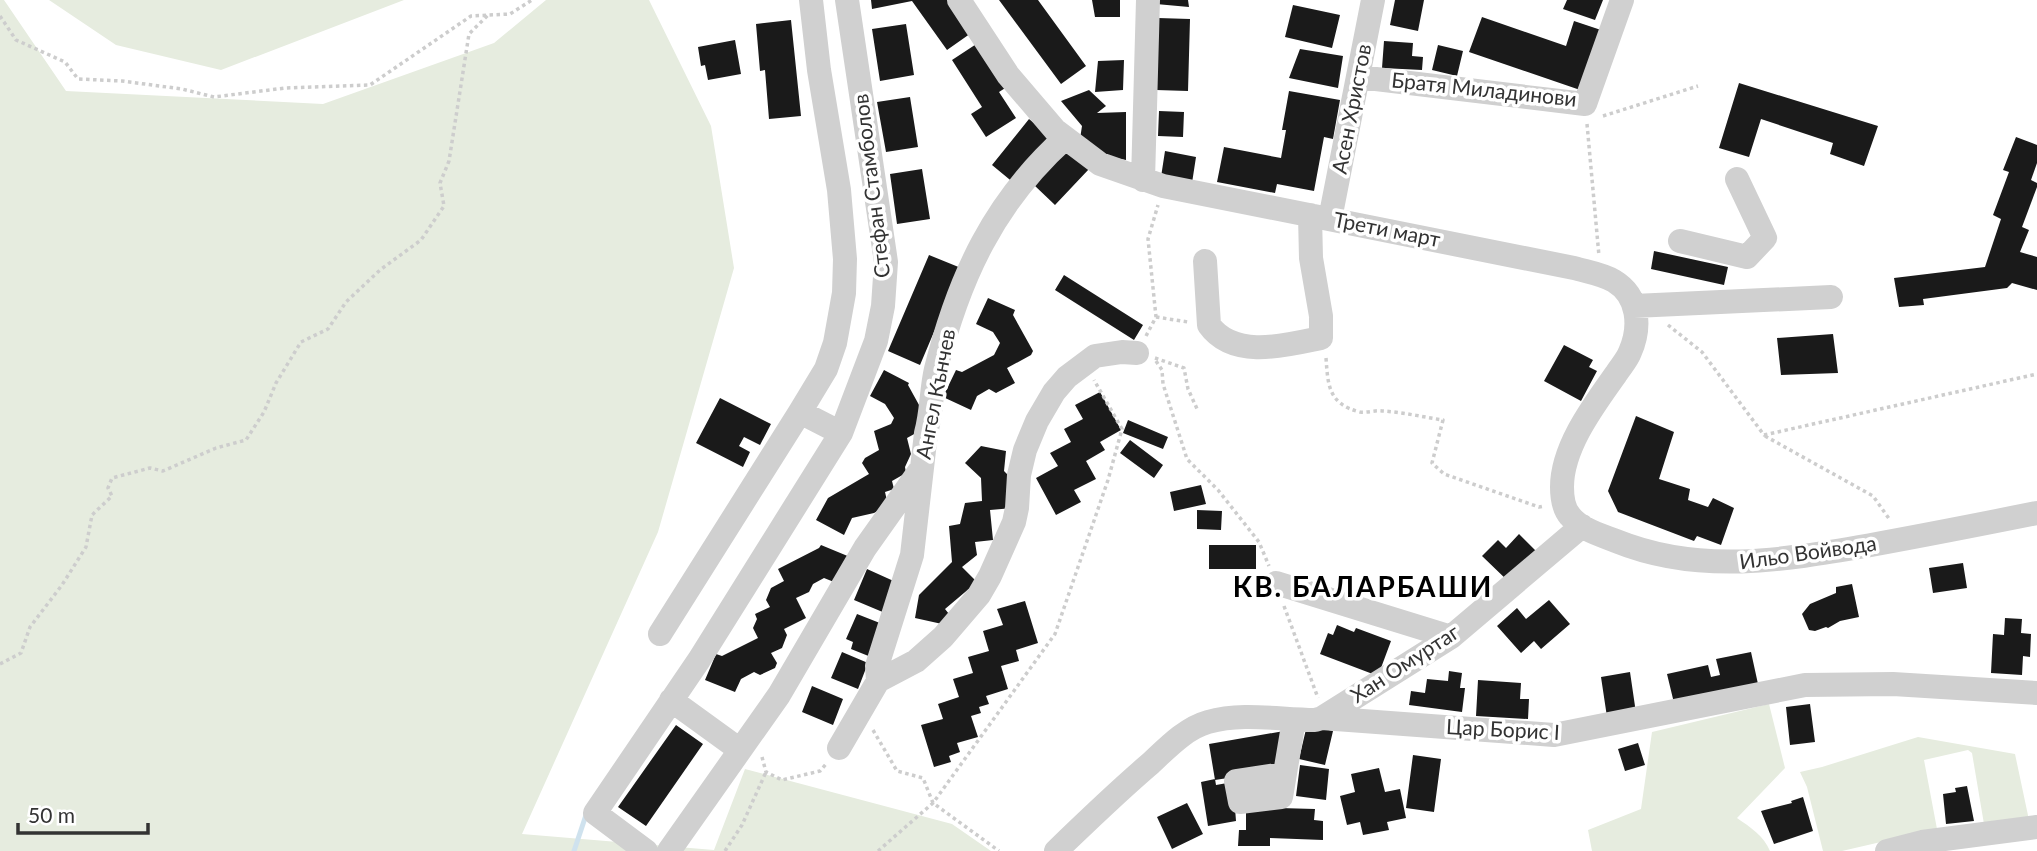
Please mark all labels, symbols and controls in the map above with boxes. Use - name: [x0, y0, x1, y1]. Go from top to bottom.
- street label: Асен Христов: [1326, 42, 1375, 176]
- street label: Братя Миладинови: [1390, 66, 1578, 111]
- street label: Стефан Стамболов: [847, 93, 894, 280]
- street label: Трети март: [1332, 206, 1443, 251]
- street label: Ангел Кънчев: [910, 326, 959, 461]
- street label: Ильо Войвода: [1738, 530, 1878, 574]
- district label: КВ. БАЛАРБАШИ: [1233, 569, 1493, 603]
- street label: Хан Омуртаг: [1345, 618, 1463, 707]
- street label: Цар Борис I: [1446, 713, 1561, 744]
- scale bar: [18, 792, 147, 836]
- text: 50 m: [28, 802, 75, 827]

